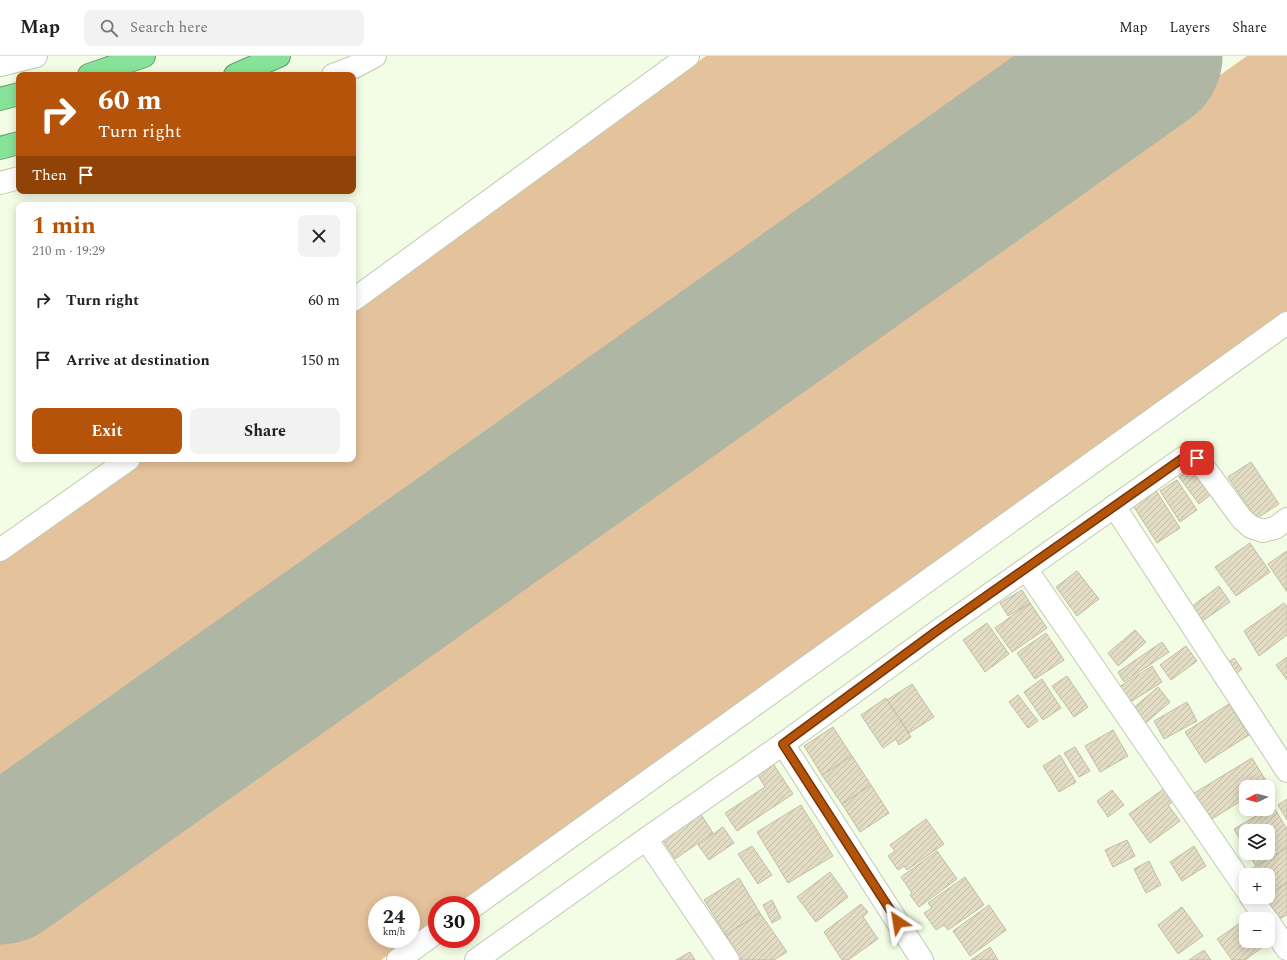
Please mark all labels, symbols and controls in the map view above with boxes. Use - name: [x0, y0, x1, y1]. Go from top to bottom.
- search box: [84, 10, 364, 46]
- text: Map: [20, 13, 60, 42]
- text: Search here: [130, 16, 208, 39]
- icon: search: [98, 17, 120, 39]
- text: Map: [1119, 17, 1148, 38]
- text: Layers: [1170, 17, 1210, 38]
- text: Share: [1232, 17, 1267, 38]
- text: 60 m: [98, 79, 162, 122]
- icon: right: [32, 88, 84, 140]
- text: Turn right: [98, 118, 181, 145]
- text: Then: [32, 164, 67, 187]
- icon: arrive: [75, 164, 97, 186]
- text: 1 min: [32, 208, 96, 244]
- button: close: [298, 215, 340, 257]
- text: 210 m · 19:29: [32, 241, 105, 261]
- icon: right: [32, 289, 54, 311]
- text: Turn right: [66, 289, 139, 312]
- text: 60 m: [308, 289, 340, 312]
- icon: arrive: [32, 349, 54, 371]
- text: Arrive at destination: [66, 349, 210, 372]
- text: 150 m: [301, 349, 340, 372]
- button: Exit: [32, 408, 182, 454]
- button: Share: [190, 408, 340, 454]
- pin: [1180, 441, 1214, 475]
- icon: arrive: [1186, 447, 1208, 469]
- north arrow: [1239, 780, 1275, 816]
- map controls: [1239, 780, 1275, 948]
- button: layers: [1239, 824, 1275, 860]
- button: +: [1239, 868, 1275, 904]
- speed limit sign: 30: [428, 896, 480, 948]
- position arrow: [877, 901, 919, 943]
- text: 24: [383, 902, 405, 932]
- button: −: [1239, 912, 1275, 948]
- text: km/h: [383, 924, 405, 940]

